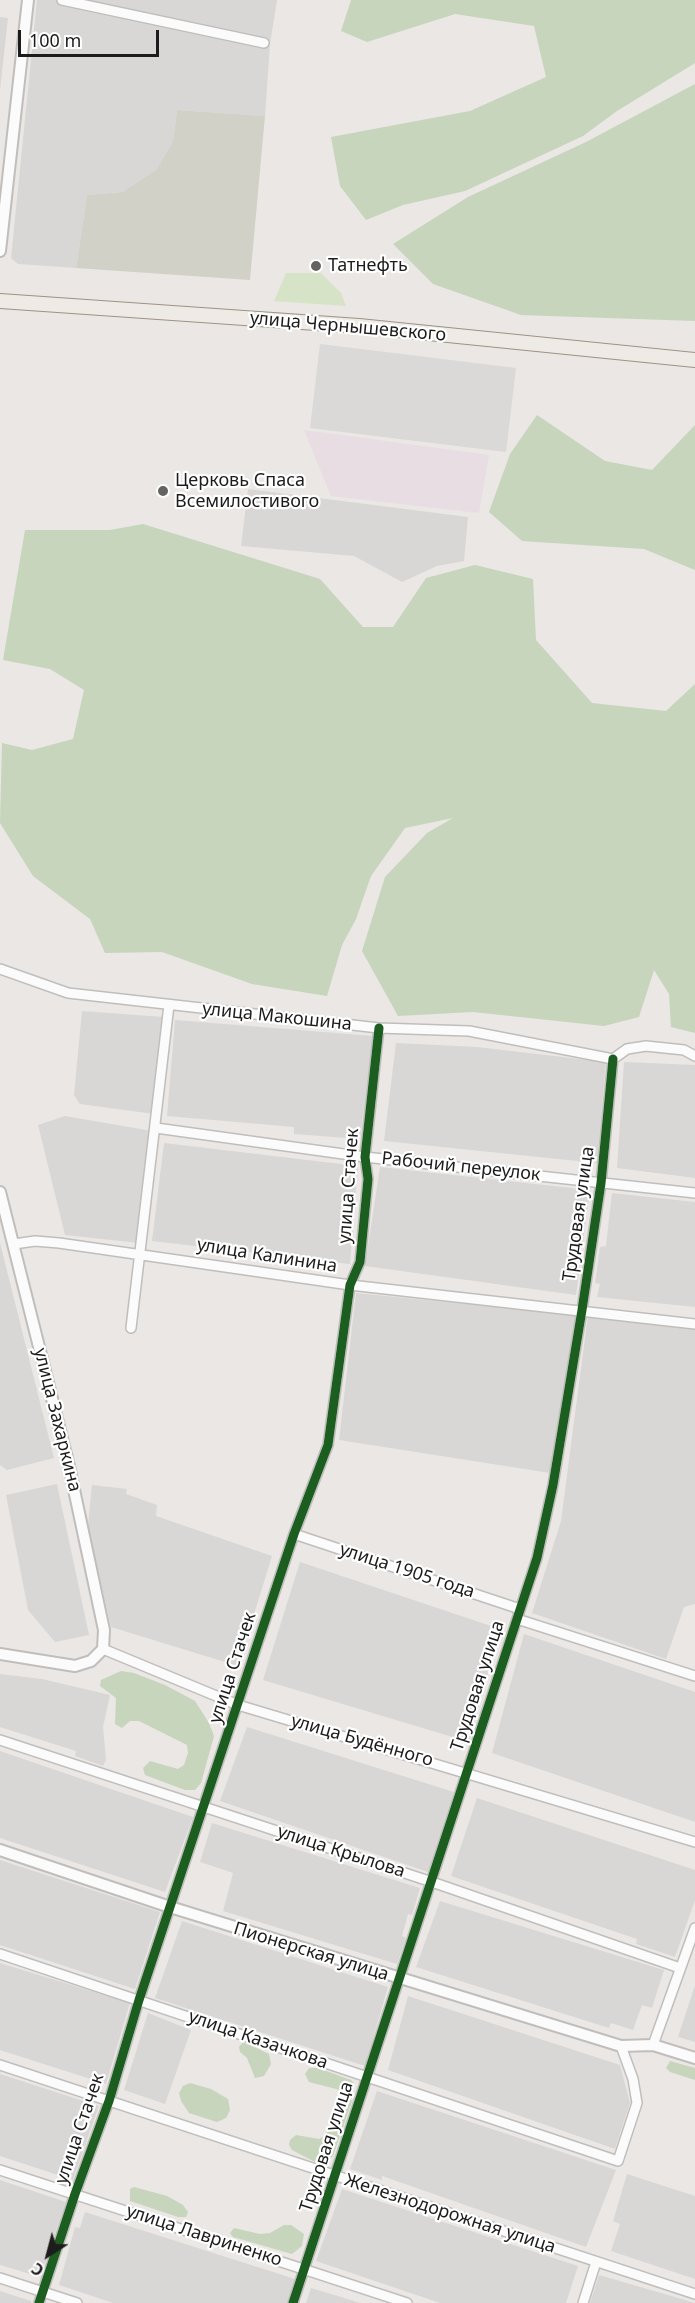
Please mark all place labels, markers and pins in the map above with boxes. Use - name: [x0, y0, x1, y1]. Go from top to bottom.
- place label: Татнефть: [328, 255, 408, 277]
- marker: Татнефть: [309, 259, 323, 273]
- place label: Церковь Спаса Всемилостивого: [175, 470, 319, 512]
- marker: Церковь Спаса Всемилостивого: [156, 484, 170, 498]

